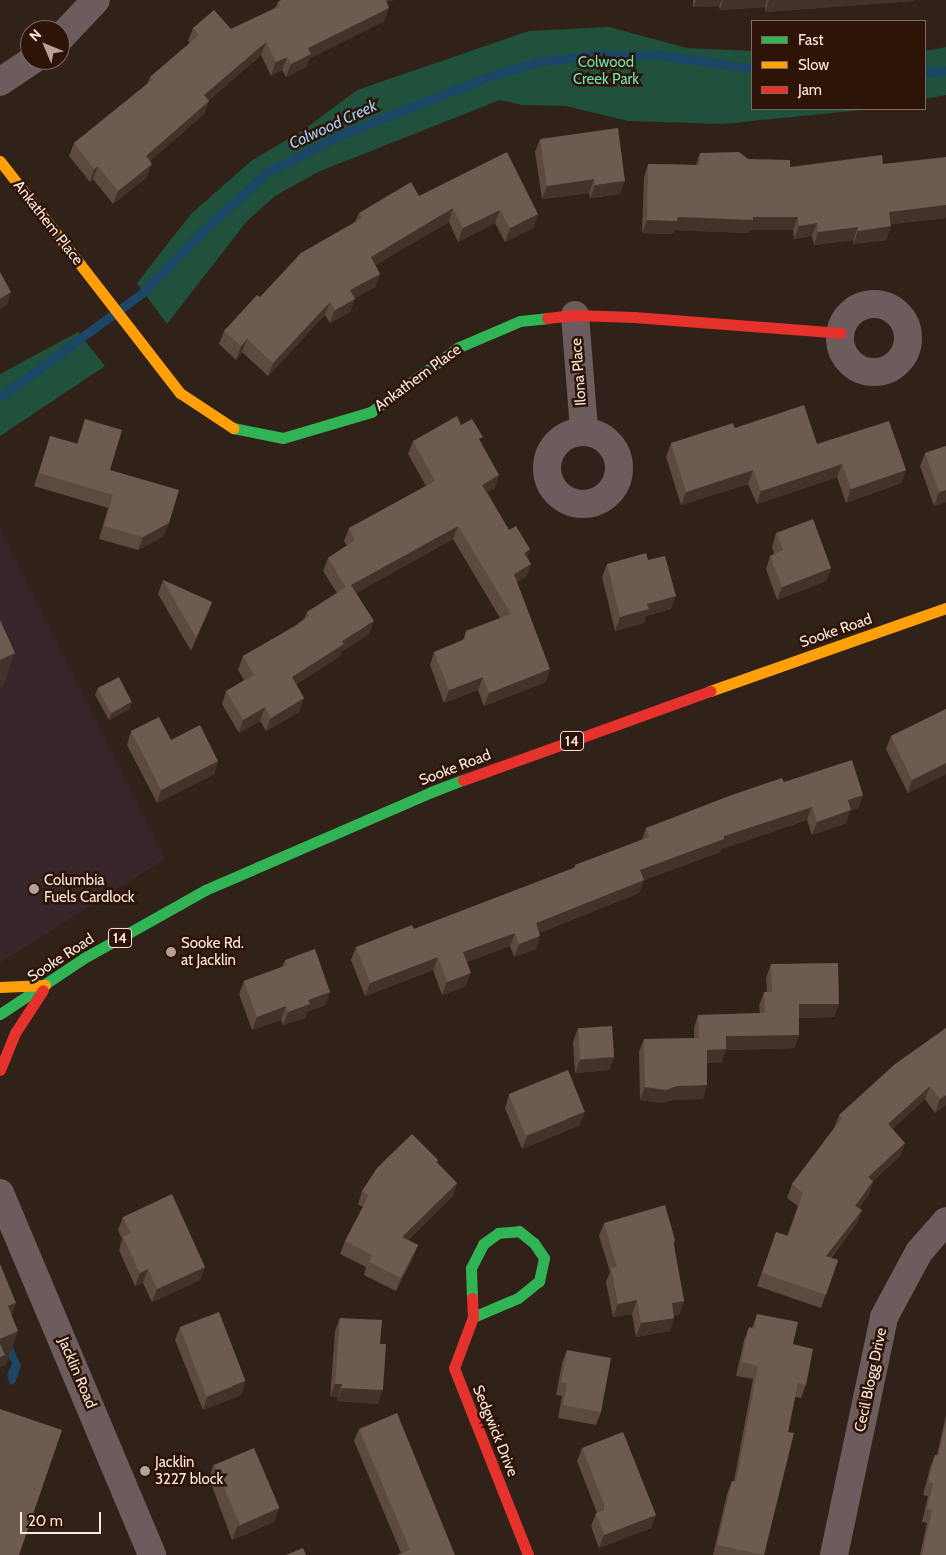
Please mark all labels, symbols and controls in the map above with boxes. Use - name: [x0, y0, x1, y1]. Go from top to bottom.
- north arrow: [20, 20, 70, 70]
- legend: [751, 20, 926, 110]
- text: N: [25, 25, 45, 45]
- text: Fast: [798, 31, 823, 49]
- park label: Colwood Creek Park: [573, 53, 639, 88]
- text: Slow: [798, 56, 829, 74]
- text: Jam: [798, 81, 822, 99]
- water label: Colwood Creek: [286, 96, 380, 154]
- street label: Ankathem Place: [9, 177, 87, 269]
- street label: Ilona Place: [568, 337, 590, 407]
- street label: Ankathem Place: [371, 341, 465, 415]
- street label: Sooke Road: [797, 610, 875, 652]
- road number: 14: [560, 729, 584, 752]
- street label: Sooke Road: [417, 746, 493, 790]
- place label: Columbia Fuels Cardlock: [44, 871, 134, 906]
- marker: Columbia Fuels Cardlock: [28, 883, 40, 895]
- road number: 14: [108, 926, 132, 950]
- street label: Sooke Road: [25, 930, 97, 986]
- place label: Sooke Rd. at Jacklin: [181, 934, 244, 969]
- marker: Sooke Rd. at Jacklin: [165, 946, 177, 958]
- street label: Cecil Blogg Drive: [851, 1326, 891, 1434]
- street label: Jacklin Road: [54, 1335, 100, 1411]
- street label: Sedgwick Drive: [469, 1383, 521, 1479]
- place label: Jacklin 3227 block: [155, 1453, 223, 1488]
- marker: Jacklin 3227 block: [139, 1465, 151, 1477]
- scale bar: [22, 1502, 104, 1534]
- text: 20 m: [28, 1512, 63, 1530]

